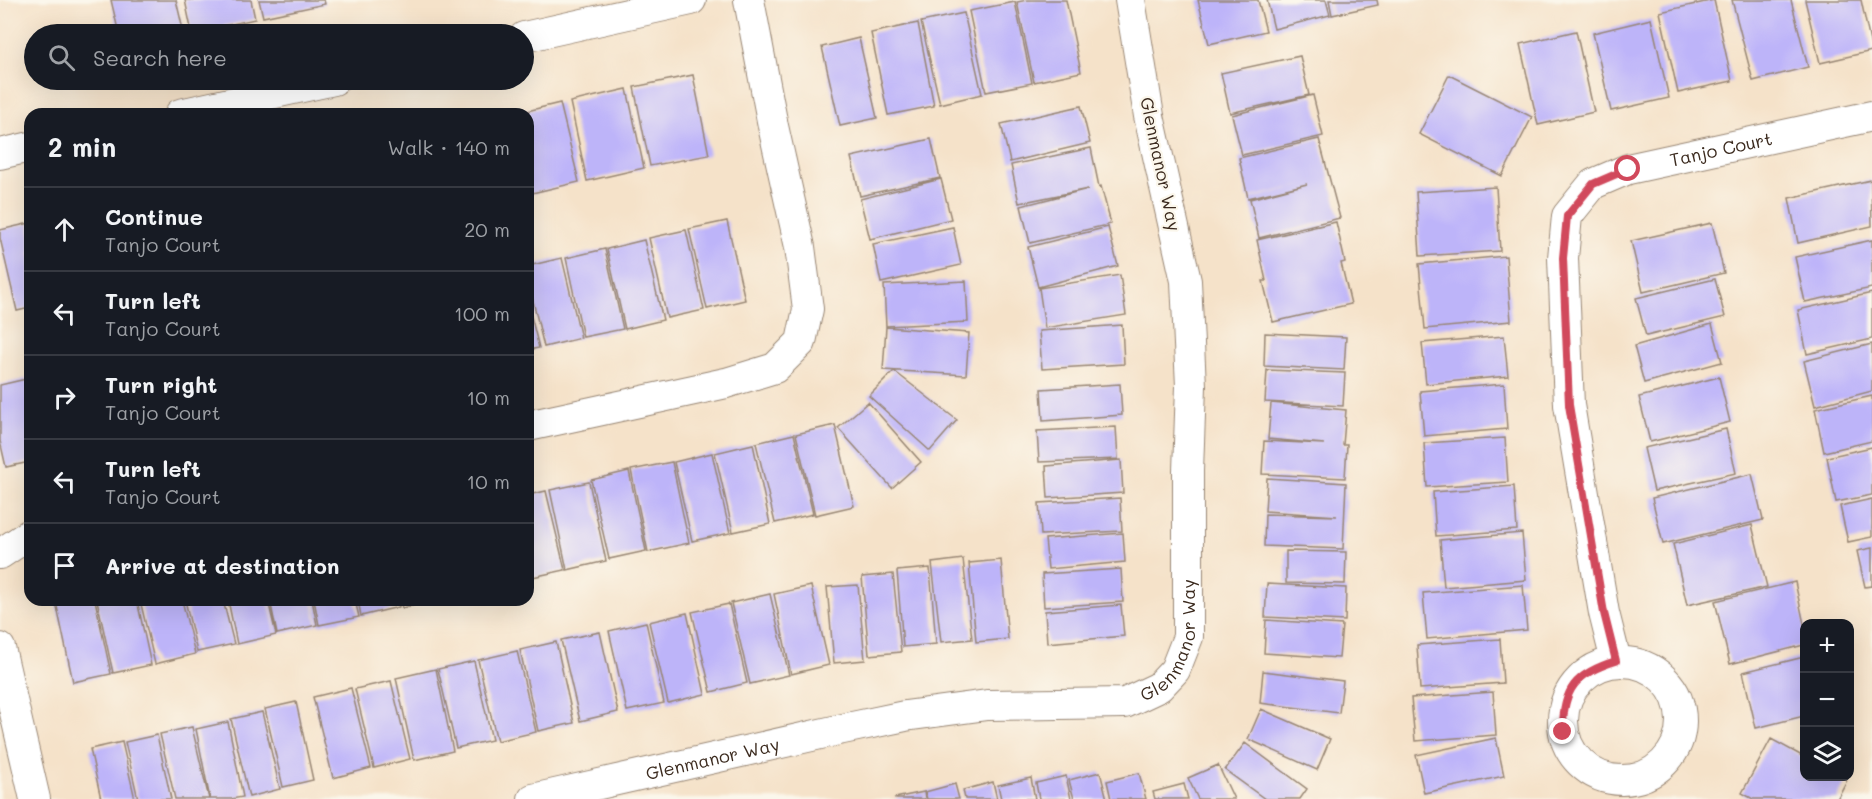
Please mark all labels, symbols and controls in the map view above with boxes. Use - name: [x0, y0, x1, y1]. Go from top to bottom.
- search box: [24, 24, 534, 90]
- icon: search: [45, 41, 78, 74]
- text: Search here: [93, 43, 227, 72]
- street label: Glenmanor Way: [1135, 95, 1187, 233]
- street label: Tanjo Court: [1667, 126, 1774, 172]
- text: 2 min: [48, 130, 116, 164]
- text: Walk · 140 m: [387, 134, 510, 160]
- route start: [1614, 155, 1640, 181]
- text: Continue: [105, 202, 203, 231]
- icon: ahead: [48, 213, 81, 246]
- text: 20 m: [464, 216, 510, 242]
- text: Tanjo Court: [105, 231, 221, 257]
- text: Turn left: [105, 286, 201, 315]
- icon: left: [48, 297, 81, 330]
- text: 100 m: [454, 300, 510, 326]
- text: Tanjo Court: [105, 315, 221, 341]
- text: Turn right: [105, 370, 217, 399]
- icon: right: [48, 381, 81, 414]
- text: 10 m: [466, 384, 510, 410]
- text: Tanjo Court: [105, 399, 221, 425]
- text: Turn left: [105, 454, 201, 483]
- icon: left: [48, 465, 81, 498]
- text: 10 m: [466, 468, 510, 494]
- text: Tanjo Court: [105, 483, 221, 509]
- icon: arrive: [48, 549, 81, 582]
- text: Arrive at destination: [105, 551, 340, 580]
- street label: Glenmanor Way: [1136, 579, 1200, 706]
- map controls: [1800, 619, 1854, 781]
- button: +: [1800, 619, 1854, 673]
- button: −: [1800, 673, 1854, 727]
- route end: [1549, 718, 1575, 744]
- button: layers: [1800, 727, 1854, 781]
- street label: Glenmanor Way: [643, 732, 782, 785]

